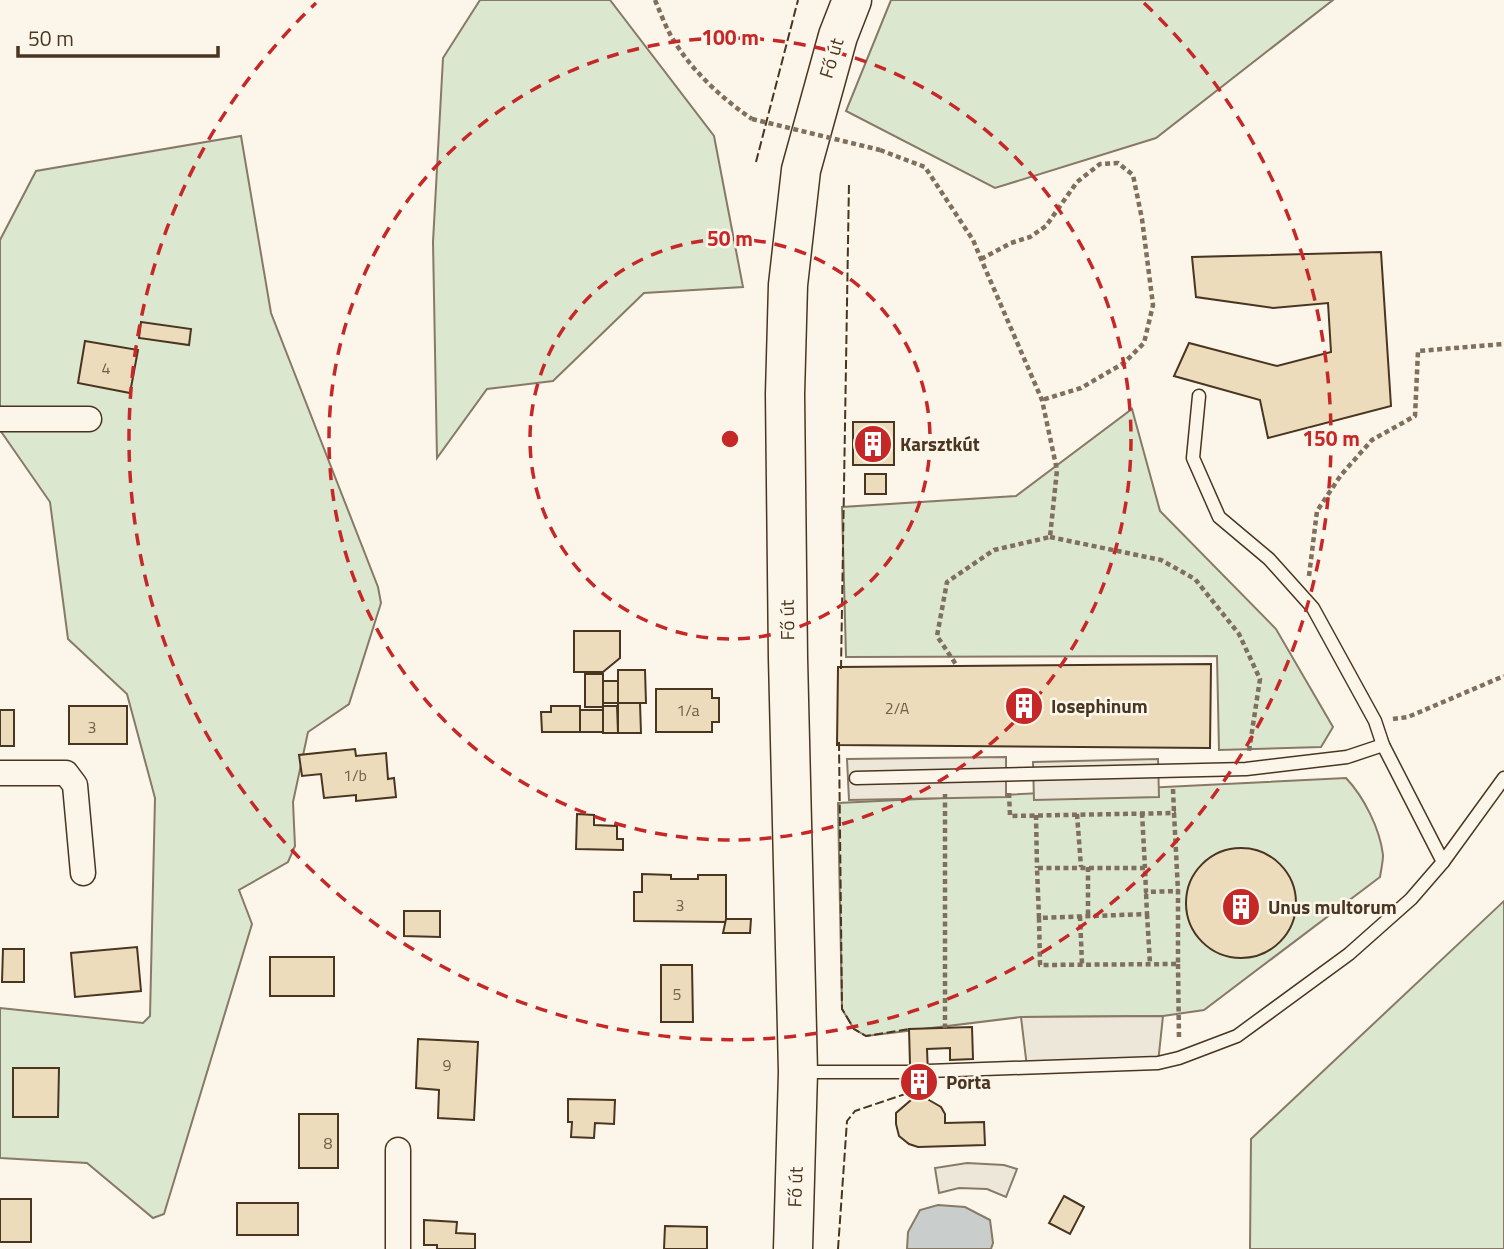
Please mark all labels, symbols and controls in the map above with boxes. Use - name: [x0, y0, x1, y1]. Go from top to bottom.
- scale bar: [18, 14, 217, 58]
- text: 100 m: [701, 21, 759, 53]
- text: 50 m: [28, 22, 74, 54]
- street label: Fő út: [811, 34, 850, 82]
- text: 50 m: [707, 222, 753, 254]
- house number: 4: [102, 356, 111, 380]
- text: 150 m: [1302, 422, 1360, 454]
- building icon: Karsztkút: [852, 423, 894, 465]
- centre of rings: [718, 427, 742, 451]
- place label: Karsztkút: [900, 429, 980, 458]
- street label: Fő út: [772, 599, 801, 641]
- building icon: Iosephinum: [1003, 685, 1045, 727]
- place label: Iosephinum: [1051, 691, 1148, 720]
- house number: 2/A: [885, 696, 910, 720]
- house number: 1/a: [676, 698, 700, 722]
- house number: 3: [88, 715, 96, 739]
- house number: 1/b: [343, 763, 367, 787]
- building icon: Unus multorum: [1220, 886, 1262, 928]
- place label: Unus multorum: [1268, 892, 1397, 921]
- house number: 3: [676, 893, 684, 917]
- house number: 5: [673, 982, 682, 1006]
- house number: 9: [443, 1053, 452, 1077]
- building icon: Porta: [898, 1061, 940, 1103]
- place label: Porta: [946, 1067, 991, 1096]
- house number: 8: [324, 1131, 333, 1155]
- street label: Fő út: [779, 1166, 810, 1208]

